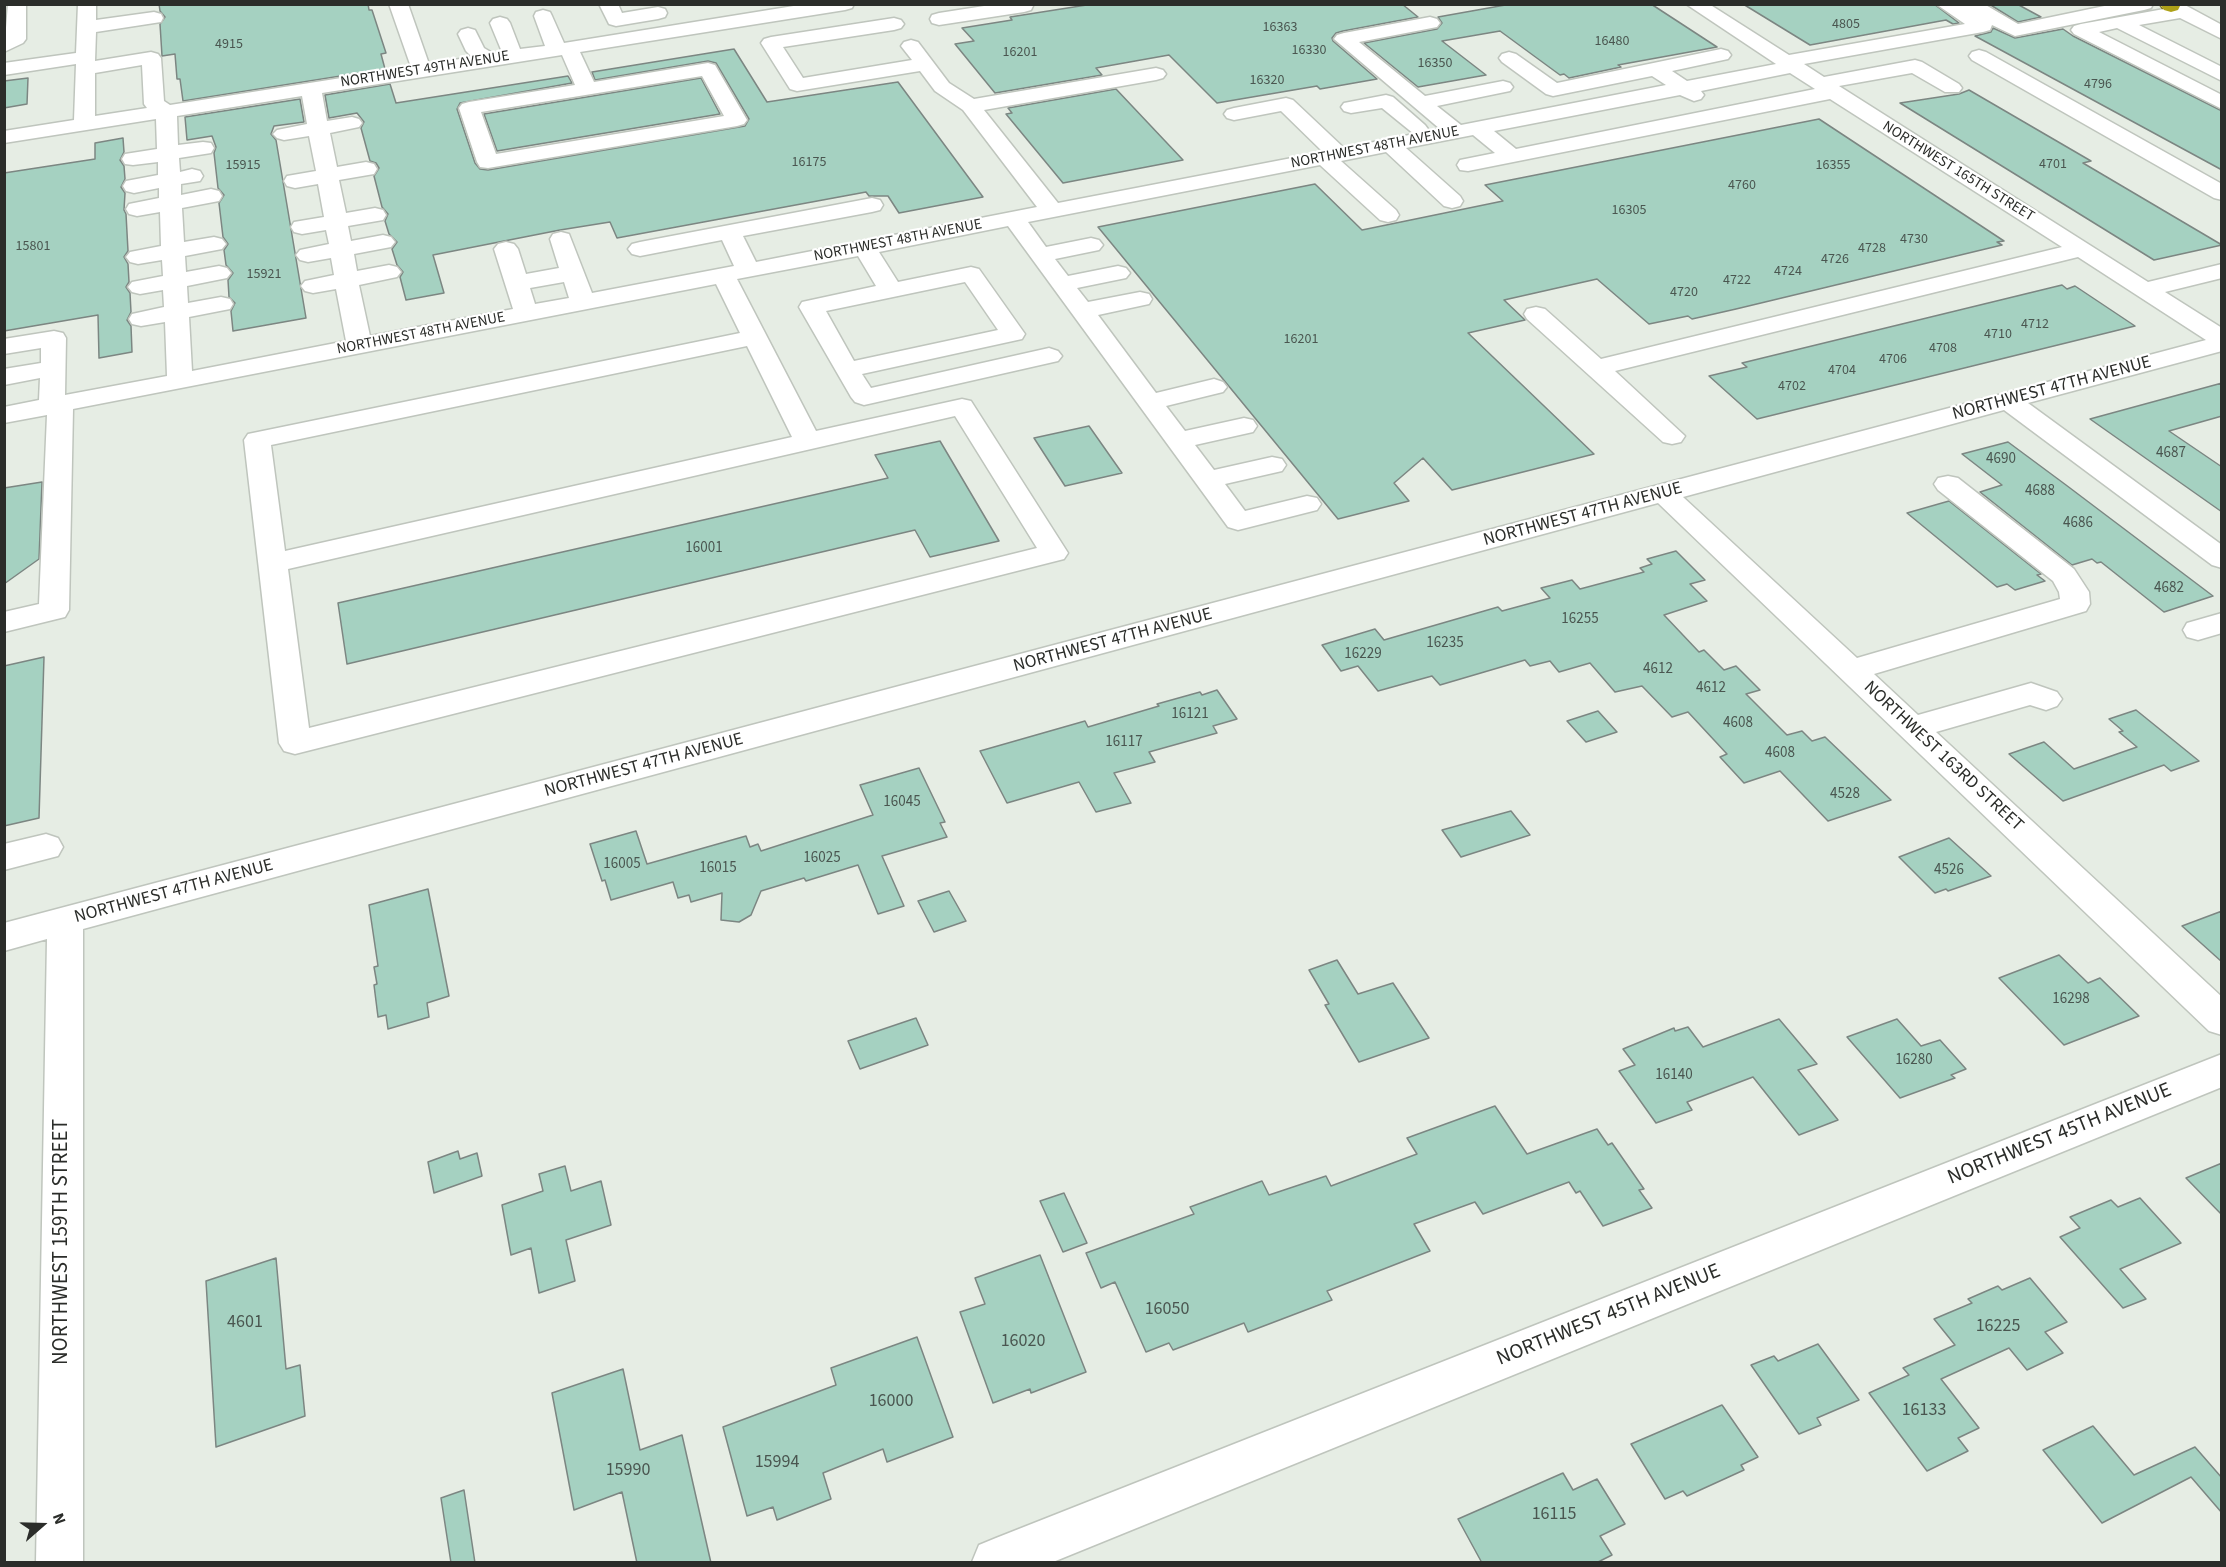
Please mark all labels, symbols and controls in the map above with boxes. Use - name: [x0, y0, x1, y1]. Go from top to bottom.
- house number: 4805: [1832, 17, 1860, 33]
- house number: 16363: [1263, 20, 1297, 36]
- house number: 16480: [1595, 34, 1629, 50]
- house number: 4915: [215, 37, 243, 53]
- house number: 16330: [1292, 43, 1326, 59]
- house number: 16201: [1003, 45, 1037, 61]
- street label: NORTHWEST 49TH AVENUE: [339, 48, 511, 92]
- house number: 16350: [1418, 56, 1452, 72]
- house number: 16320: [1250, 73, 1284, 89]
- house number: 4796: [2084, 77, 2112, 93]
- street label: NORTHWEST 165TH STREET: [1879, 118, 2037, 226]
- street label: NORTHWEST 48TH AVENUE: [1289, 123, 1461, 173]
- house number: 16175: [792, 155, 826, 171]
- house number: 4701: [2039, 157, 2067, 173]
- house number: 15915: [226, 158, 260, 174]
- house number: 16355: [1816, 158, 1850, 174]
- house number: 4760: [1728, 178, 1756, 194]
- house number: 16305: [1612, 203, 1646, 219]
- street label: NORTHWEST 48TH AVENUE: [812, 216, 984, 266]
- house number: 4730: [1900, 232, 1928, 248]
- house number: 15801: [16, 239, 50, 255]
- house number: 4728: [1858, 241, 1886, 257]
- house number: 4726: [1821, 252, 1849, 268]
- house number: 4724: [1774, 264, 1802, 280]
- house number: 15921: [247, 267, 281, 283]
- house number: 4722: [1723, 273, 1751, 289]
- house number: 4720: [1670, 285, 1698, 301]
- street label: NORTHWEST 48TH AVENUE: [335, 309, 507, 359]
- house number: 4712: [2021, 317, 2049, 333]
- house number: 4710: [1984, 327, 2012, 343]
- house number: 16201: [1284, 332, 1318, 348]
- house number: 4708: [1929, 341, 1957, 357]
- house number: 4706: [1879, 352, 1907, 368]
- street label: NORTHWEST 47TH AVENUE: [1950, 352, 2154, 426]
- house number: 4704: [1828, 363, 1856, 379]
- house number: 4702: [1778, 379, 1806, 395]
- house number: 4687: [2156, 445, 2186, 463]
- house number: 4690: [1986, 451, 2016, 469]
- street label: NORTHWEST 47TH AVENUE: [1481, 478, 1685, 552]
- house number: 4688: [2025, 483, 2055, 501]
- house number: 4686: [2063, 515, 2093, 533]
- house number: 16001: [685, 540, 723, 558]
- house number: 4682: [2154, 580, 2184, 598]
- street label: NORTHWEST 47TH AVENUE: [1011, 604, 1215, 678]
- house number: 16255: [1561, 611, 1599, 629]
- house number: 16235: [1426, 635, 1464, 653]
- house number: 16229: [1344, 646, 1382, 664]
- house number: 4612: [1643, 661, 1673, 679]
- street label: NORTHWEST 163RD STREET: [1859, 677, 2027, 837]
- house number: 4612: [1696, 680, 1726, 698]
- house number: 16121: [1171, 706, 1209, 724]
- house number: 4608: [1723, 715, 1753, 733]
- street label: NORTHWEST 47TH AVENUE: [542, 729, 746, 803]
- house number: 16117: [1105, 734, 1143, 752]
- house number: 4608: [1765, 745, 1795, 763]
- house number: 4528: [1830, 786, 1860, 804]
- house number: 16045: [883, 794, 921, 812]
- house number: 16025: [803, 850, 841, 868]
- street label: NORTHWEST 47TH AVENUE: [72, 855, 276, 929]
- house number: 16005: [603, 856, 641, 874]
- house number: 16015: [699, 860, 737, 878]
- house number: 4526: [1934, 862, 1964, 880]
- house number: 16298: [2052, 991, 2090, 1009]
- house number: 16280: [1895, 1052, 1933, 1070]
- house number: 16140: [1655, 1067, 1693, 1085]
- street label: NORTHWEST 45TH AVENUE: [1944, 1079, 2176, 1191]
- street label: NORTHWEST 159TH STREET: [49, 1119, 75, 1365]
- street label: NORTHWEST 45TH AVENUE: [1493, 1260, 1725, 1372]
- house number: 16050: [1145, 1299, 1189, 1321]
- house number: 4601: [227, 1312, 263, 1334]
- house number: 16225: [1976, 1316, 2020, 1338]
- house number: 16020: [1001, 1331, 1045, 1353]
- house number: 16000: [869, 1391, 913, 1413]
- house number: 16133: [1902, 1400, 1946, 1422]
- house number: 15994: [755, 1452, 799, 1474]
- house number: 15990: [606, 1460, 650, 1482]
- north arrow: [12, 1495, 72, 1555]
- house number: 16115: [1532, 1504, 1576, 1526]
- text: N: [47, 1510, 71, 1528]

